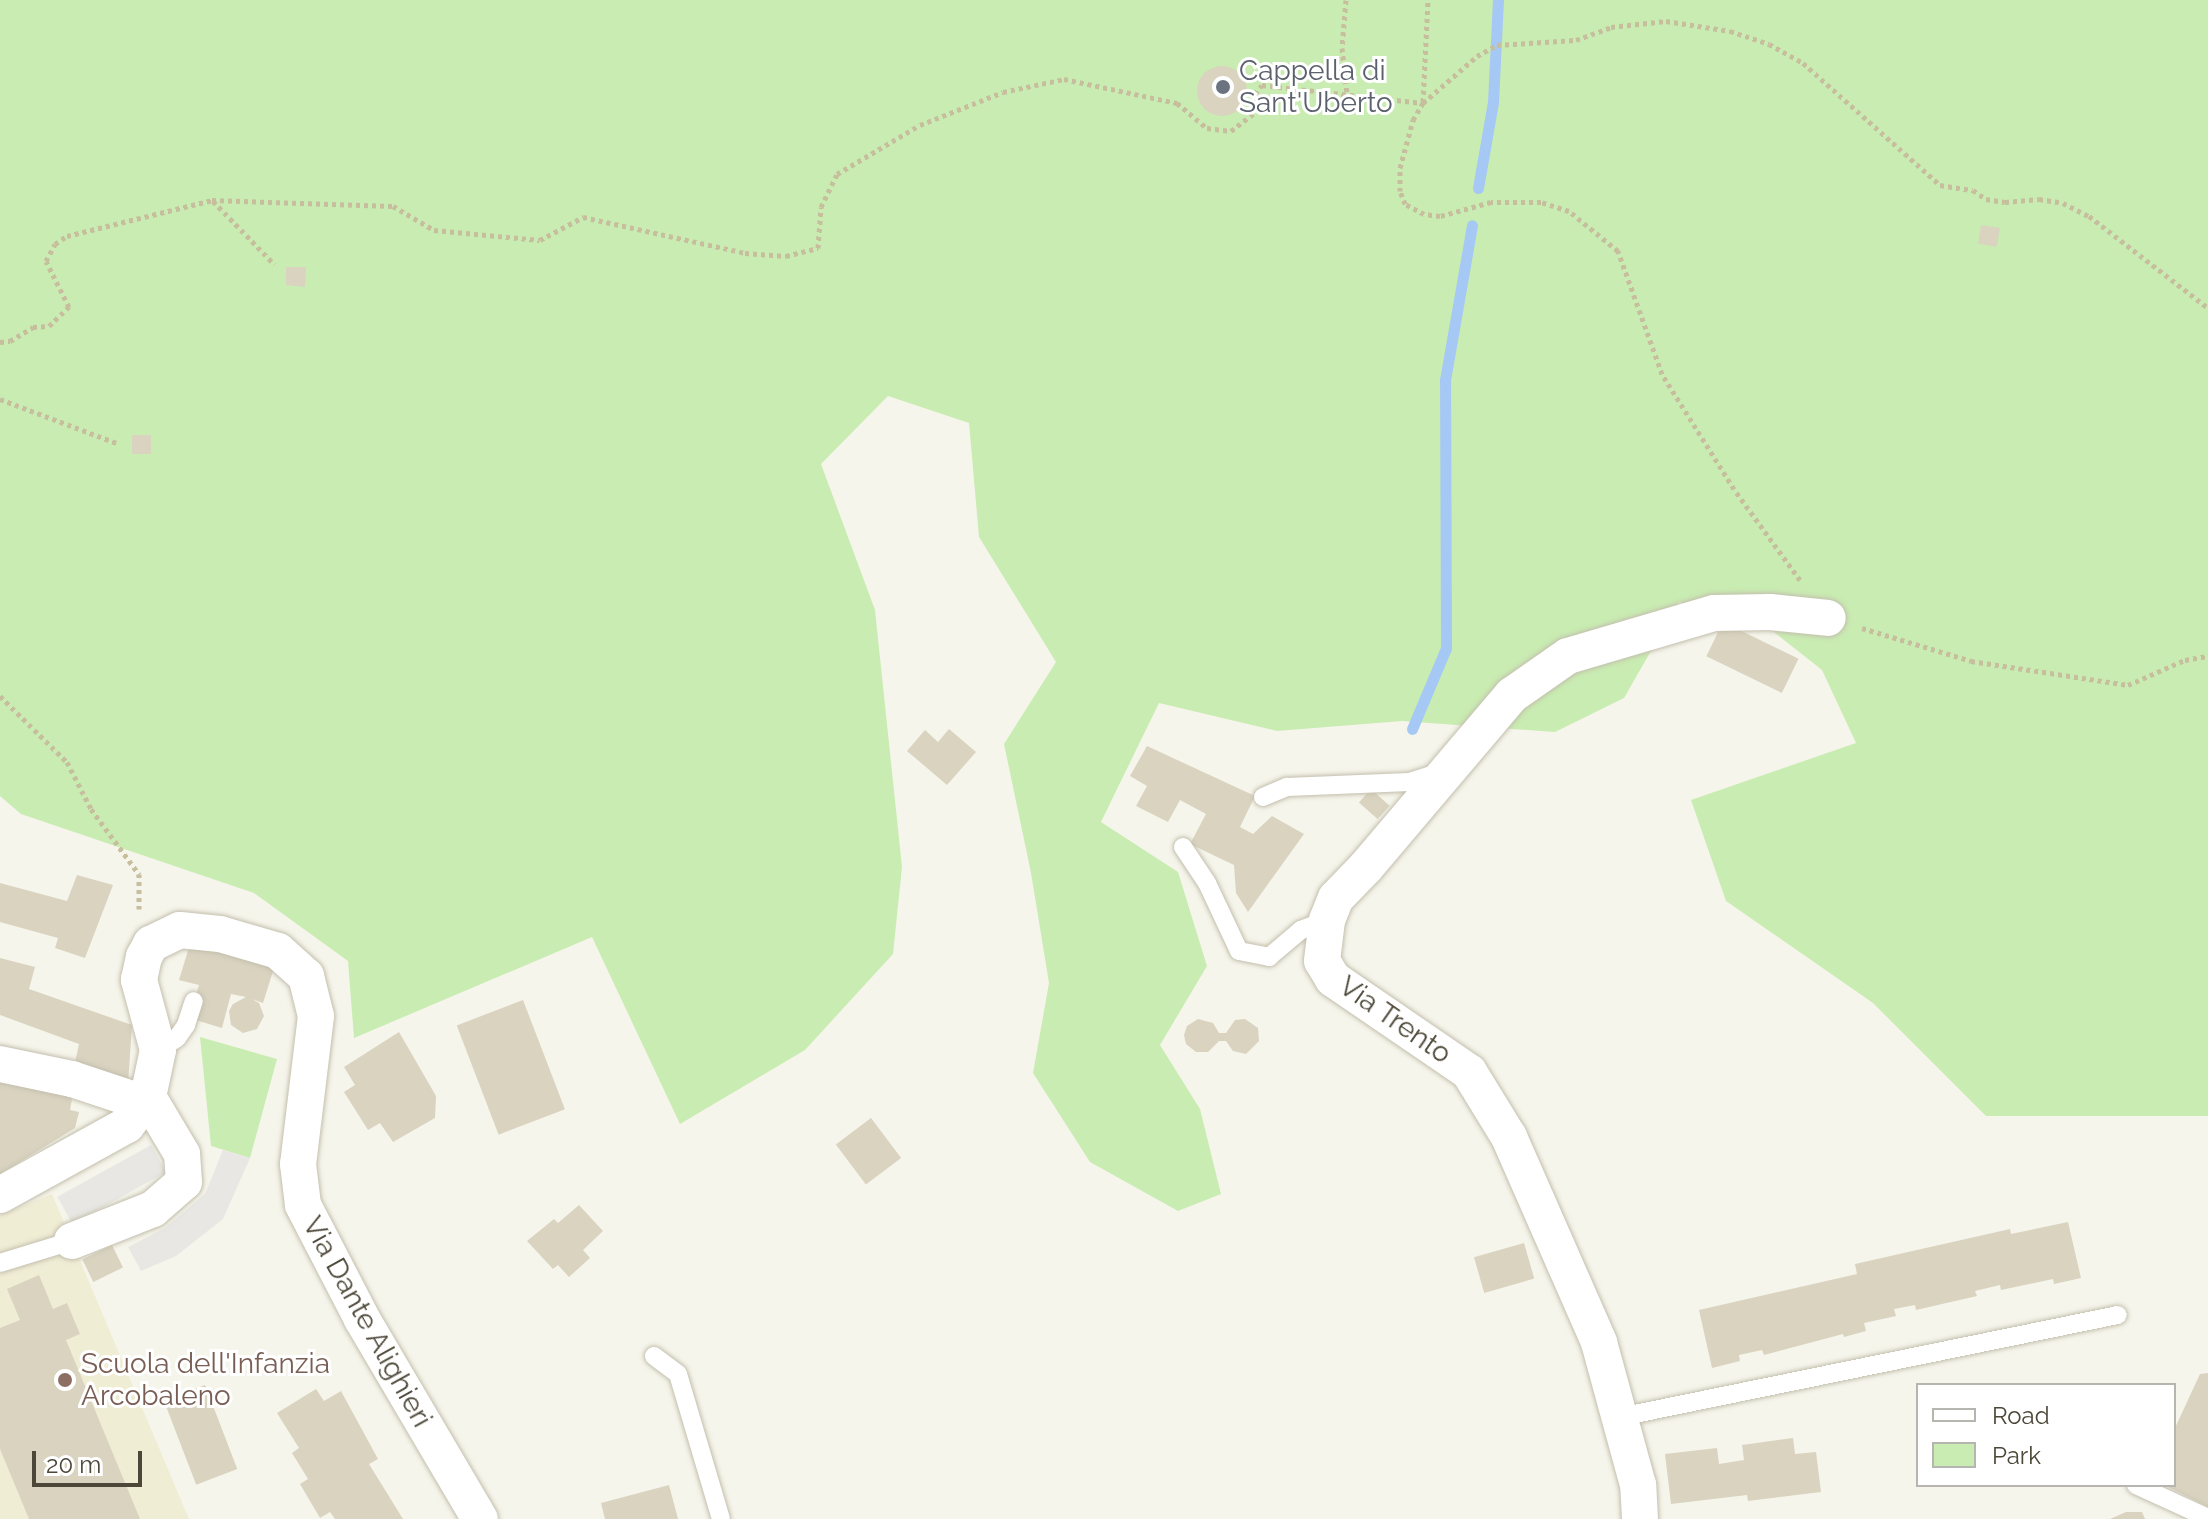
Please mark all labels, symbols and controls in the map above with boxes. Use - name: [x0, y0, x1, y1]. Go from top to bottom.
- place label: Cappella di Sant'Uberto: [1239, 54, 1393, 120]
- marker: Cappella di Sant'Uberto: [1214, 78, 1232, 96]
- street label: Via Trento: [1332, 969, 1458, 1071]
- street label: Via Dante Alighieri: [295, 1211, 439, 1433]
- place label: Scuola dell'Infanzia Arcobaleno: [81, 1347, 330, 1413]
- marker: Scuola dell'Infanzia Arcobaleno: [56, 1371, 74, 1389]
- legend: [1916, 1383, 2176, 1487]
- text: Road: [1992, 1401, 2050, 1430]
- scale bar: [36, 1435, 146, 1485]
- text: Park: [1992, 1441, 2041, 1470]
- text: 20 m: [46, 1450, 101, 1479]

